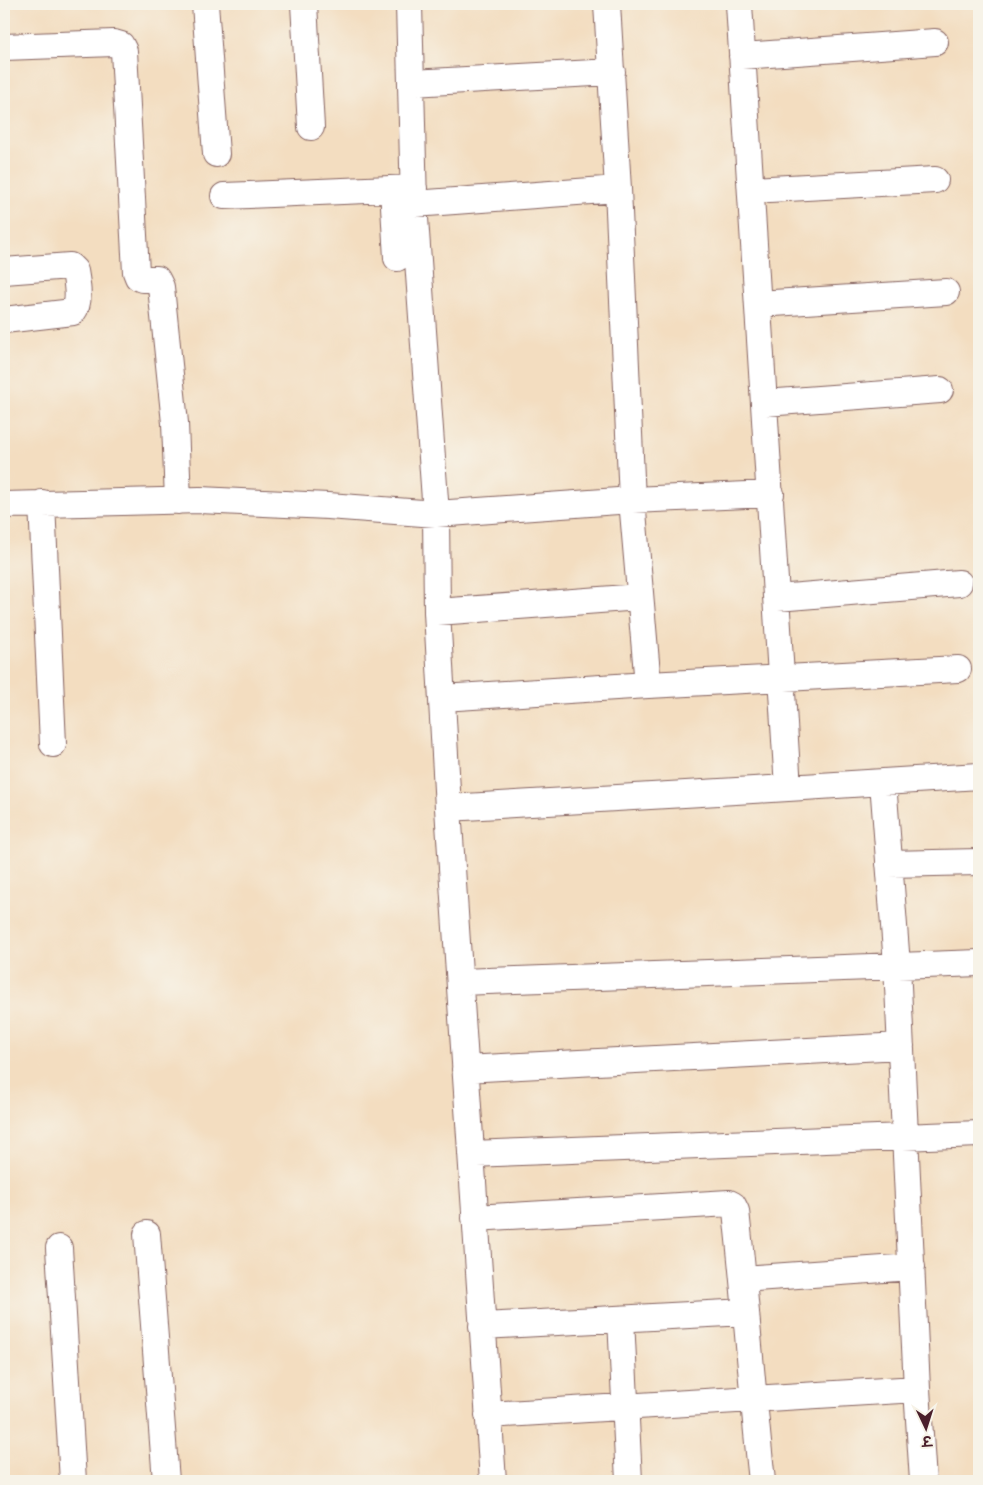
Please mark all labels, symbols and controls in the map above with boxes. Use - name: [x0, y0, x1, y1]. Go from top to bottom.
- north arrow: [900, 1402, 950, 1452]
- text: उ: [920, 1431, 934, 1452]

